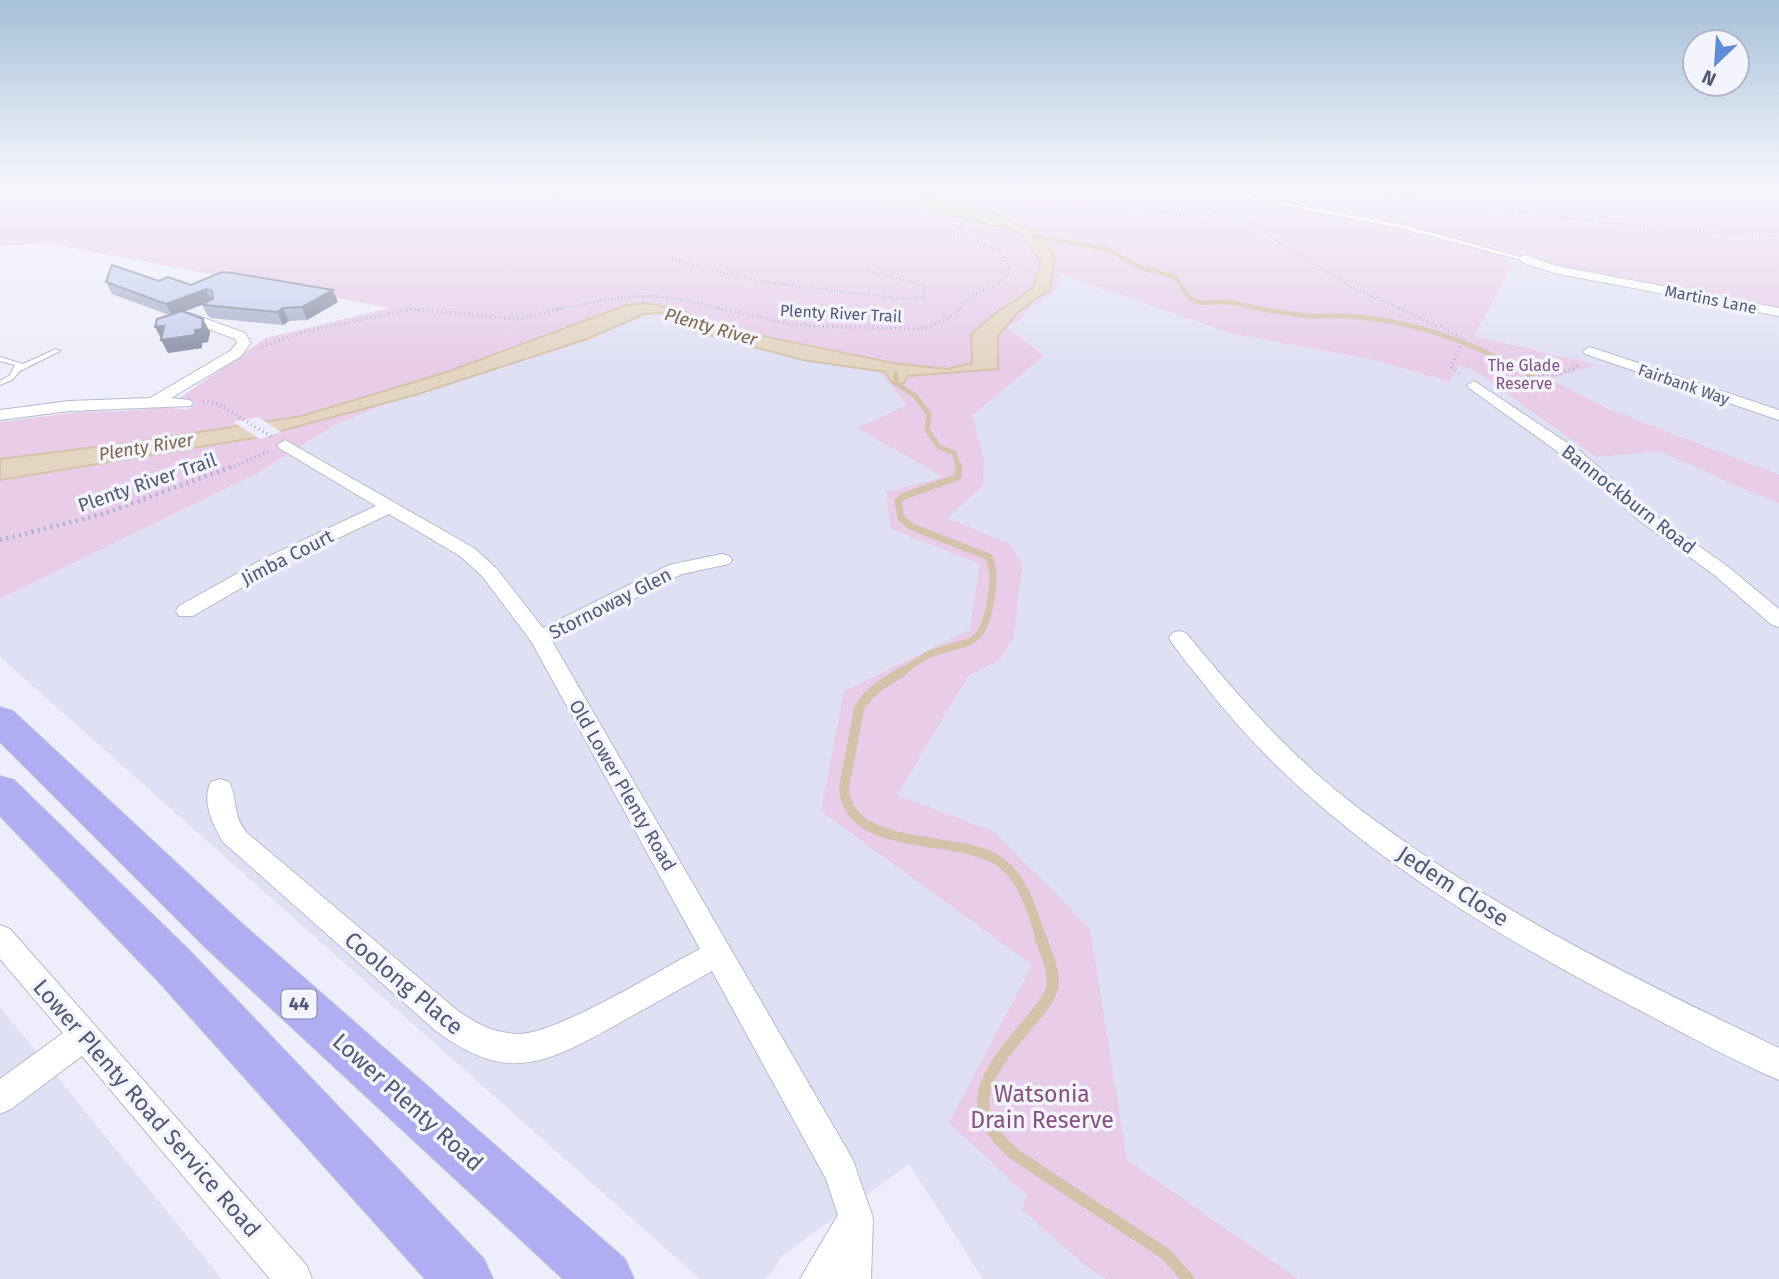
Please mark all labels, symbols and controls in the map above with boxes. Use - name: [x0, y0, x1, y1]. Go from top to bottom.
- north arrow: [1681, 28, 1751, 98]
- text: N: [1698, 65, 1720, 91]
- street label: Martins Lane: [1663, 281, 1759, 318]
- street label: Plenty River Trail: [780, 301, 903, 326]
- water label: Plenty River: [662, 303, 761, 351]
- park label: The Glade Reserve: [1488, 356, 1560, 393]
- street label: Fairbank Way: [1636, 360, 1732, 409]
- water label: Plenty River: [97, 428, 196, 465]
- street label: Bannockburn Road: [1557, 440, 1700, 559]
- street label: Plenty River Trail: [75, 448, 220, 517]
- street label: Jimba Court: [237, 524, 337, 591]
- street label: Stornoway Glen: [545, 563, 675, 644]
- street label: Old Lower Plenty Road: [564, 695, 681, 875]
- street label: Jedem Close: [1392, 839, 1514, 933]
- street label: Coolong Place: [339, 925, 469, 1041]
- street label: Lower Plenty Road Service Road: [27, 973, 267, 1243]
- road number: 44: [282, 989, 316, 1018]
- street label: Lower Plenty Road: [327, 1027, 489, 1177]
- park label: Watsonia Drain Reserve: [970, 1080, 1114, 1134]

